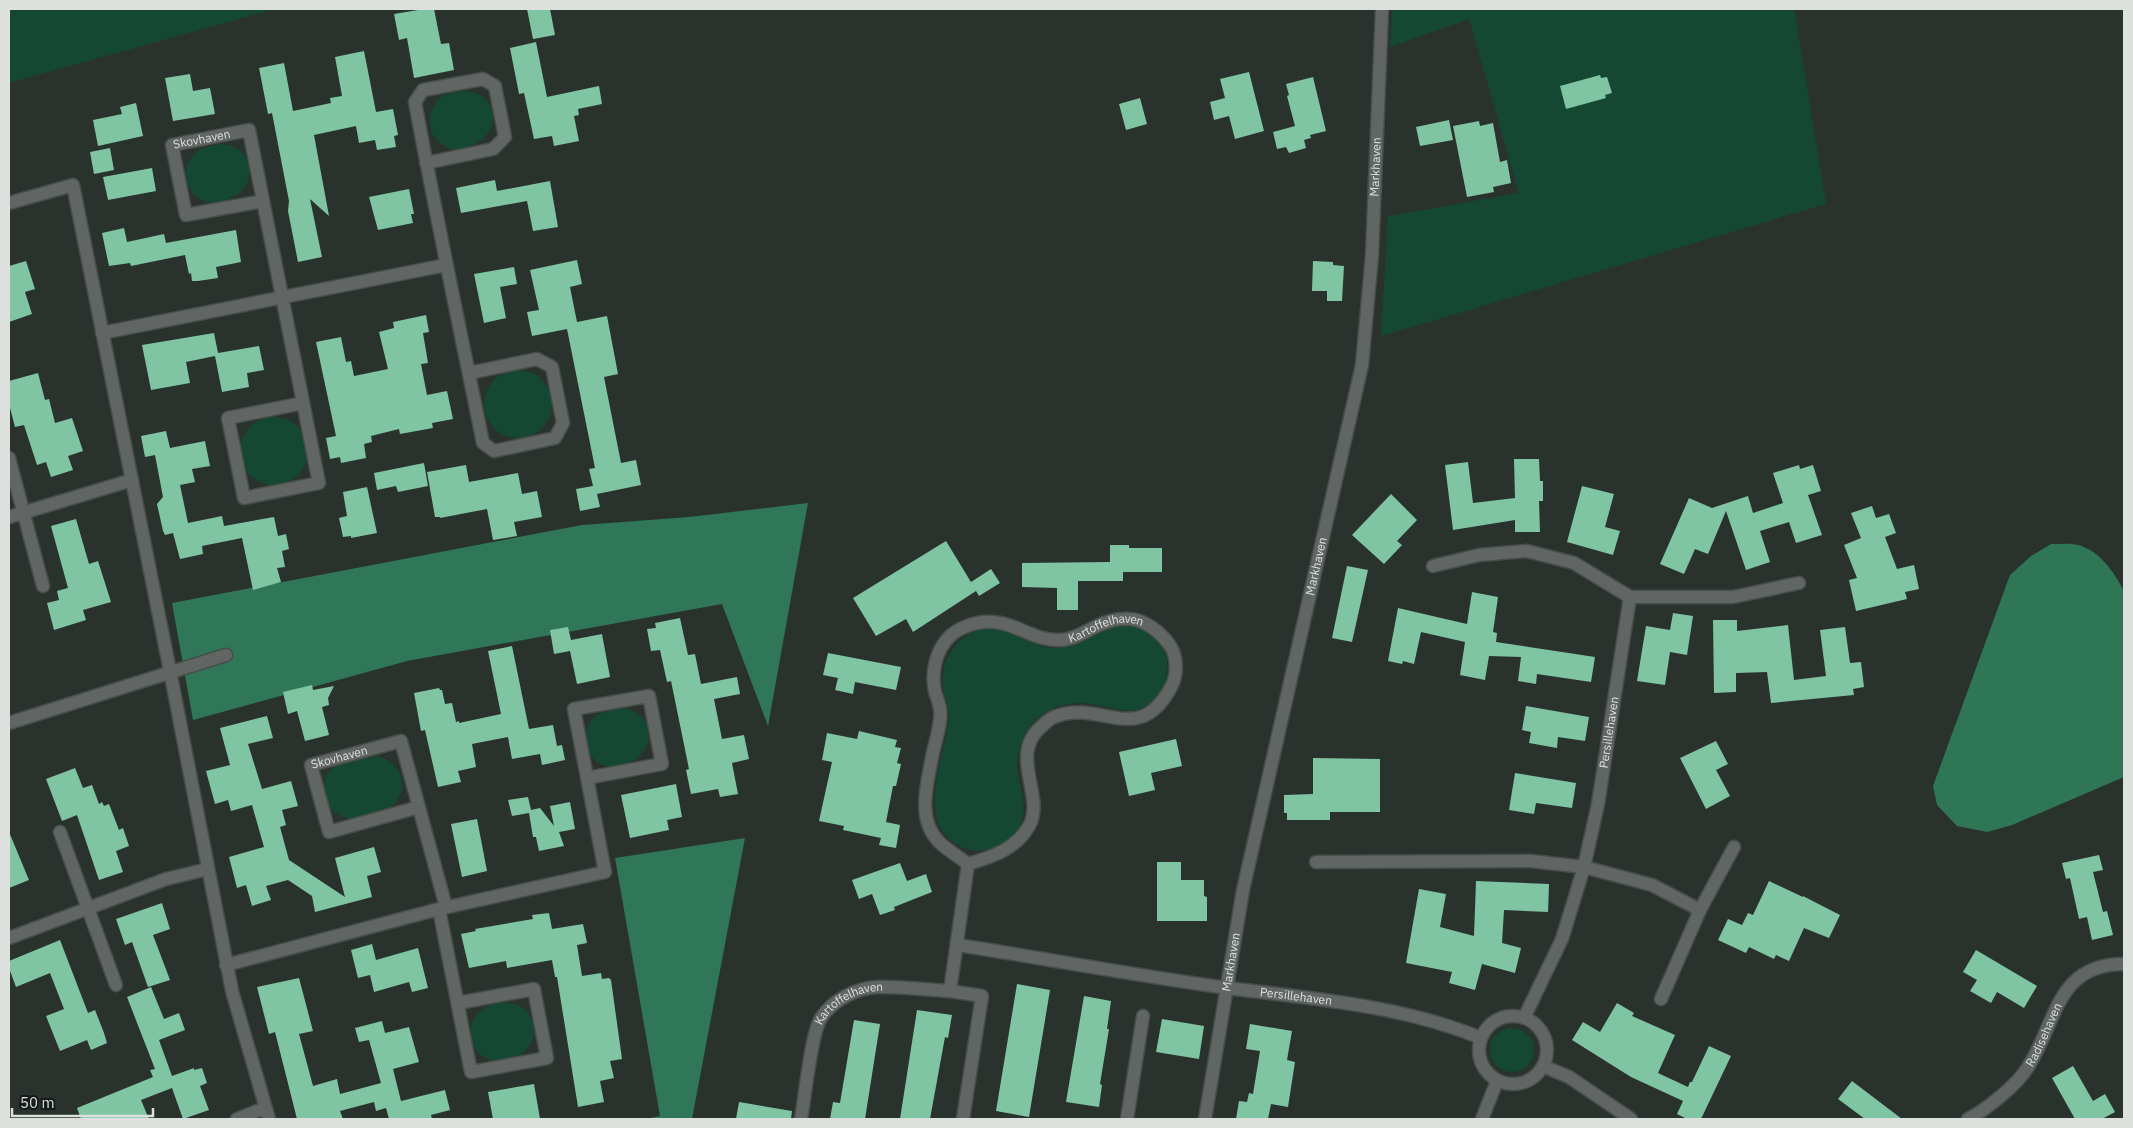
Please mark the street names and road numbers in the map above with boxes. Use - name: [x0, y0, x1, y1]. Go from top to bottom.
- street label: Skovhaven: [172, 126, 232, 152]
- street label: Markhaven: [1366, 137, 1384, 197]
- street label: Markhaven: [1302, 536, 1330, 597]
- street label: Kartoffelhaven: [1066, 611, 1146, 646]
- street label: Persillehaven: [1596, 695, 1622, 769]
- street label: Skovhaven: [309, 742, 369, 772]
- street label: Markhaven: [1218, 932, 1243, 993]
- street label: Kartoffelhaven: [811, 979, 883, 1027]
- street label: Persillehaven: [1259, 984, 1333, 1008]
- street label: Radisehaven: [2022, 1000, 2065, 1069]

